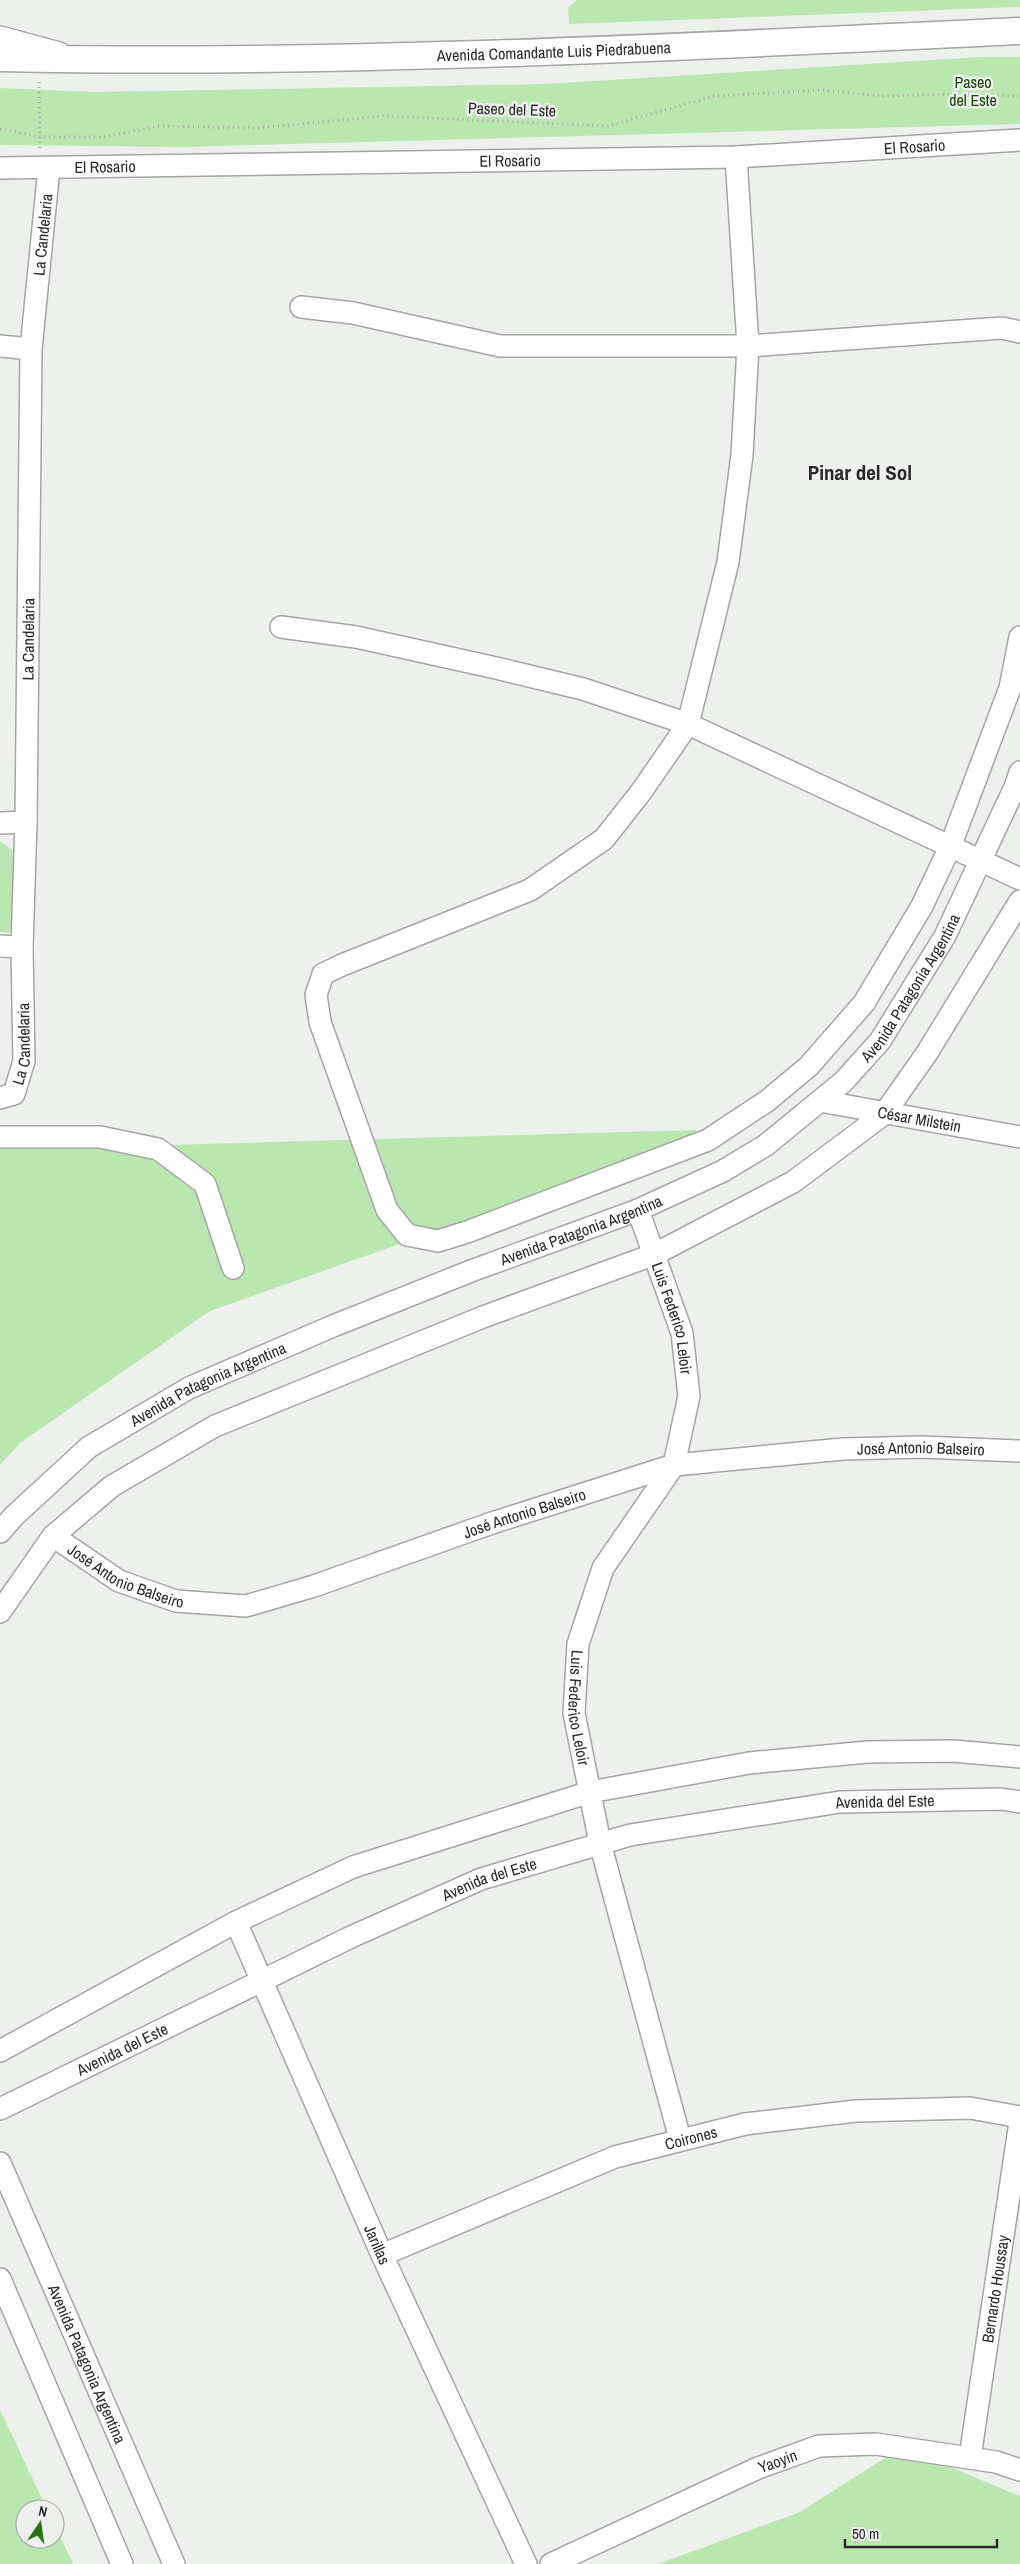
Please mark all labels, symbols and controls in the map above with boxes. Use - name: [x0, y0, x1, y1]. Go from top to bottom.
- street label: Avenida Comandante Luis Piedrabuena: [436, 36, 672, 66]
- park label: Paseo del Este: [949, 71, 997, 111]
- street label: Paseo del Este: [468, 96, 556, 122]
- street label: El Rosario: [883, 133, 946, 159]
- street label: El Rosario: [479, 149, 541, 172]
- street label: El Rosario: [74, 155, 136, 178]
- street label: La Candelaria: [27, 192, 57, 277]
- district label: Pinar del Sol: [808, 458, 912, 487]
- street label: La Candelaria: [16, 597, 39, 680]
- street label: Avenida Patagonia Argentina: [855, 910, 965, 1067]
- street label: La Candelaria: [6, 1002, 36, 1087]
- street label: César Milstein: [876, 1101, 963, 1137]
- street label: Avenida Patagonia Argentina: [496, 1189, 666, 1271]
- street label: Luis Federico Leloir: [646, 1259, 698, 1376]
- street label: Avenida Patagonia Argentina: [125, 1336, 290, 1432]
- street label: José Antonio Balseiro: [857, 1436, 985, 1461]
- street label: José Antonio Balseiro: [460, 1483, 588, 1543]
- street label: José Antonio Balseiro: [63, 1538, 184, 1613]
- street label: Luis Federico Leloir: [563, 1650, 595, 1768]
- street label: Avenida del Este: [833, 1789, 935, 1814]
- street label: Avenida del Este: [437, 1852, 539, 1906]
- street label: Avenida del Este: [72, 2017, 171, 2081]
- street label: Coirones: [662, 2121, 719, 2155]
- street label: Jarillas: [359, 2221, 396, 2268]
- street label: Bernardo Houssay: [976, 2233, 1014, 2344]
- street label: Avenida Patagonia Argentina: [43, 2280, 132, 2448]
- street label: Yaoyin: [755, 2444, 800, 2478]
- north arrow: [15, 2499, 65, 2549]
- text: N: [37, 2502, 49, 2521]
- scale bar: [845, 2516, 998, 2548]
- text: 50 m: [852, 2523, 879, 2544]

